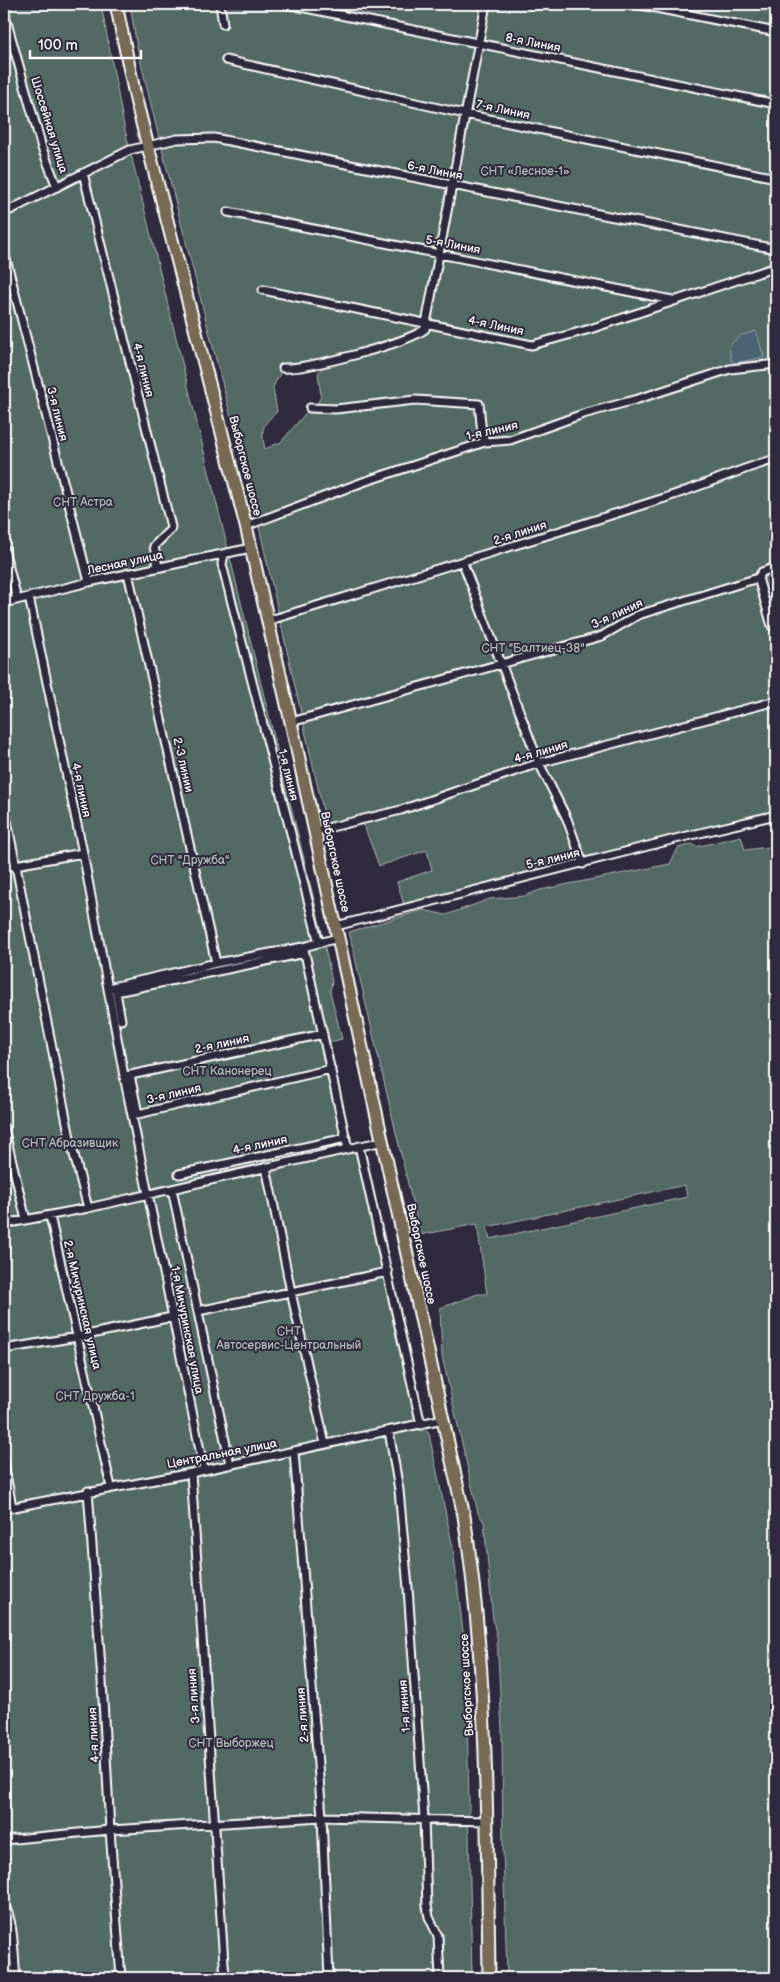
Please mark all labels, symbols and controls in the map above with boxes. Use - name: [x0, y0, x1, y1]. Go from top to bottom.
- scale bar: [30, 28, 141, 60]
- street label: 8-я Линия: [504, 30, 562, 56]
- text: 100 m: [38, 36, 78, 55]
- street label: Шоссейная улица: [27, 75, 71, 175]
- street label: 7-я Линия: [475, 97, 532, 123]
- street label: 6-я Линия: [406, 158, 464, 184]
- park label: СНТ «Лесное-1»: [480, 164, 570, 179]
- street label: 5-я Линия: [424, 232, 482, 258]
- street label: 4-я Линия: [467, 313, 525, 339]
- street label: 4-я линия: [129, 341, 157, 399]
- street label: 3-я линия: [43, 385, 71, 443]
- street label: Выборгское шоссе: [225, 414, 265, 518]
- street label: 1-я линия: [465, 418, 520, 444]
- park label: СНТ Астра: [53, 495, 113, 510]
- street label: 2-я линия: [492, 517, 549, 549]
- street label: Лесная улица: [85, 548, 164, 579]
- street label: 3-я линия: [589, 595, 646, 632]
- park label: СНТ "Балтиец-38": [481, 641, 585, 656]
- street label: 2-3 линии: [169, 736, 197, 794]
- street label: 4-я линия: [512, 737, 570, 767]
- street label: 1-я линия: [274, 748, 302, 803]
- street label: 4-я линия: [68, 761, 94, 819]
- street label: Выборгское шоссе: [317, 810, 353, 914]
- street label: 5-я линия: [525, 845, 582, 873]
- park label: СНТ "Дружба": [150, 853, 230, 868]
- street label: 2-я линия: [194, 1031, 251, 1057]
- park label: СНТ Канонерец: [182, 1064, 272, 1079]
- street label: 3-я линия: [145, 1080, 203, 1108]
- street label: 4-я линия: [231, 1132, 289, 1158]
- park label: СНТ Абразивщик: [22, 1136, 119, 1151]
- street label: Выборгское шоссе: [403, 1202, 439, 1306]
- street label: 2-я Мичуринская улица: [60, 1239, 104, 1371]
- street label: 1-я Мичуринская улица: [167, 1265, 207, 1395]
- park label: СНТ Автосервис-Центральный: [216, 1324, 362, 1353]
- park label: СНТ Дружба-1: [55, 1389, 135, 1404]
- street label: Центральная улица: [166, 1436, 278, 1472]
- street label: Выборгское шоссе: [457, 1633, 477, 1737]
- street label: 3-я линия: [185, 1668, 203, 1724]
- street label: 1-я линия: [396, 1679, 414, 1733]
- street label: 2-я линия: [294, 1687, 312, 1743]
- street label: 4-я линия: [85, 1707, 103, 1763]
- park label: СНТ Выборжец: [188, 1736, 274, 1751]

